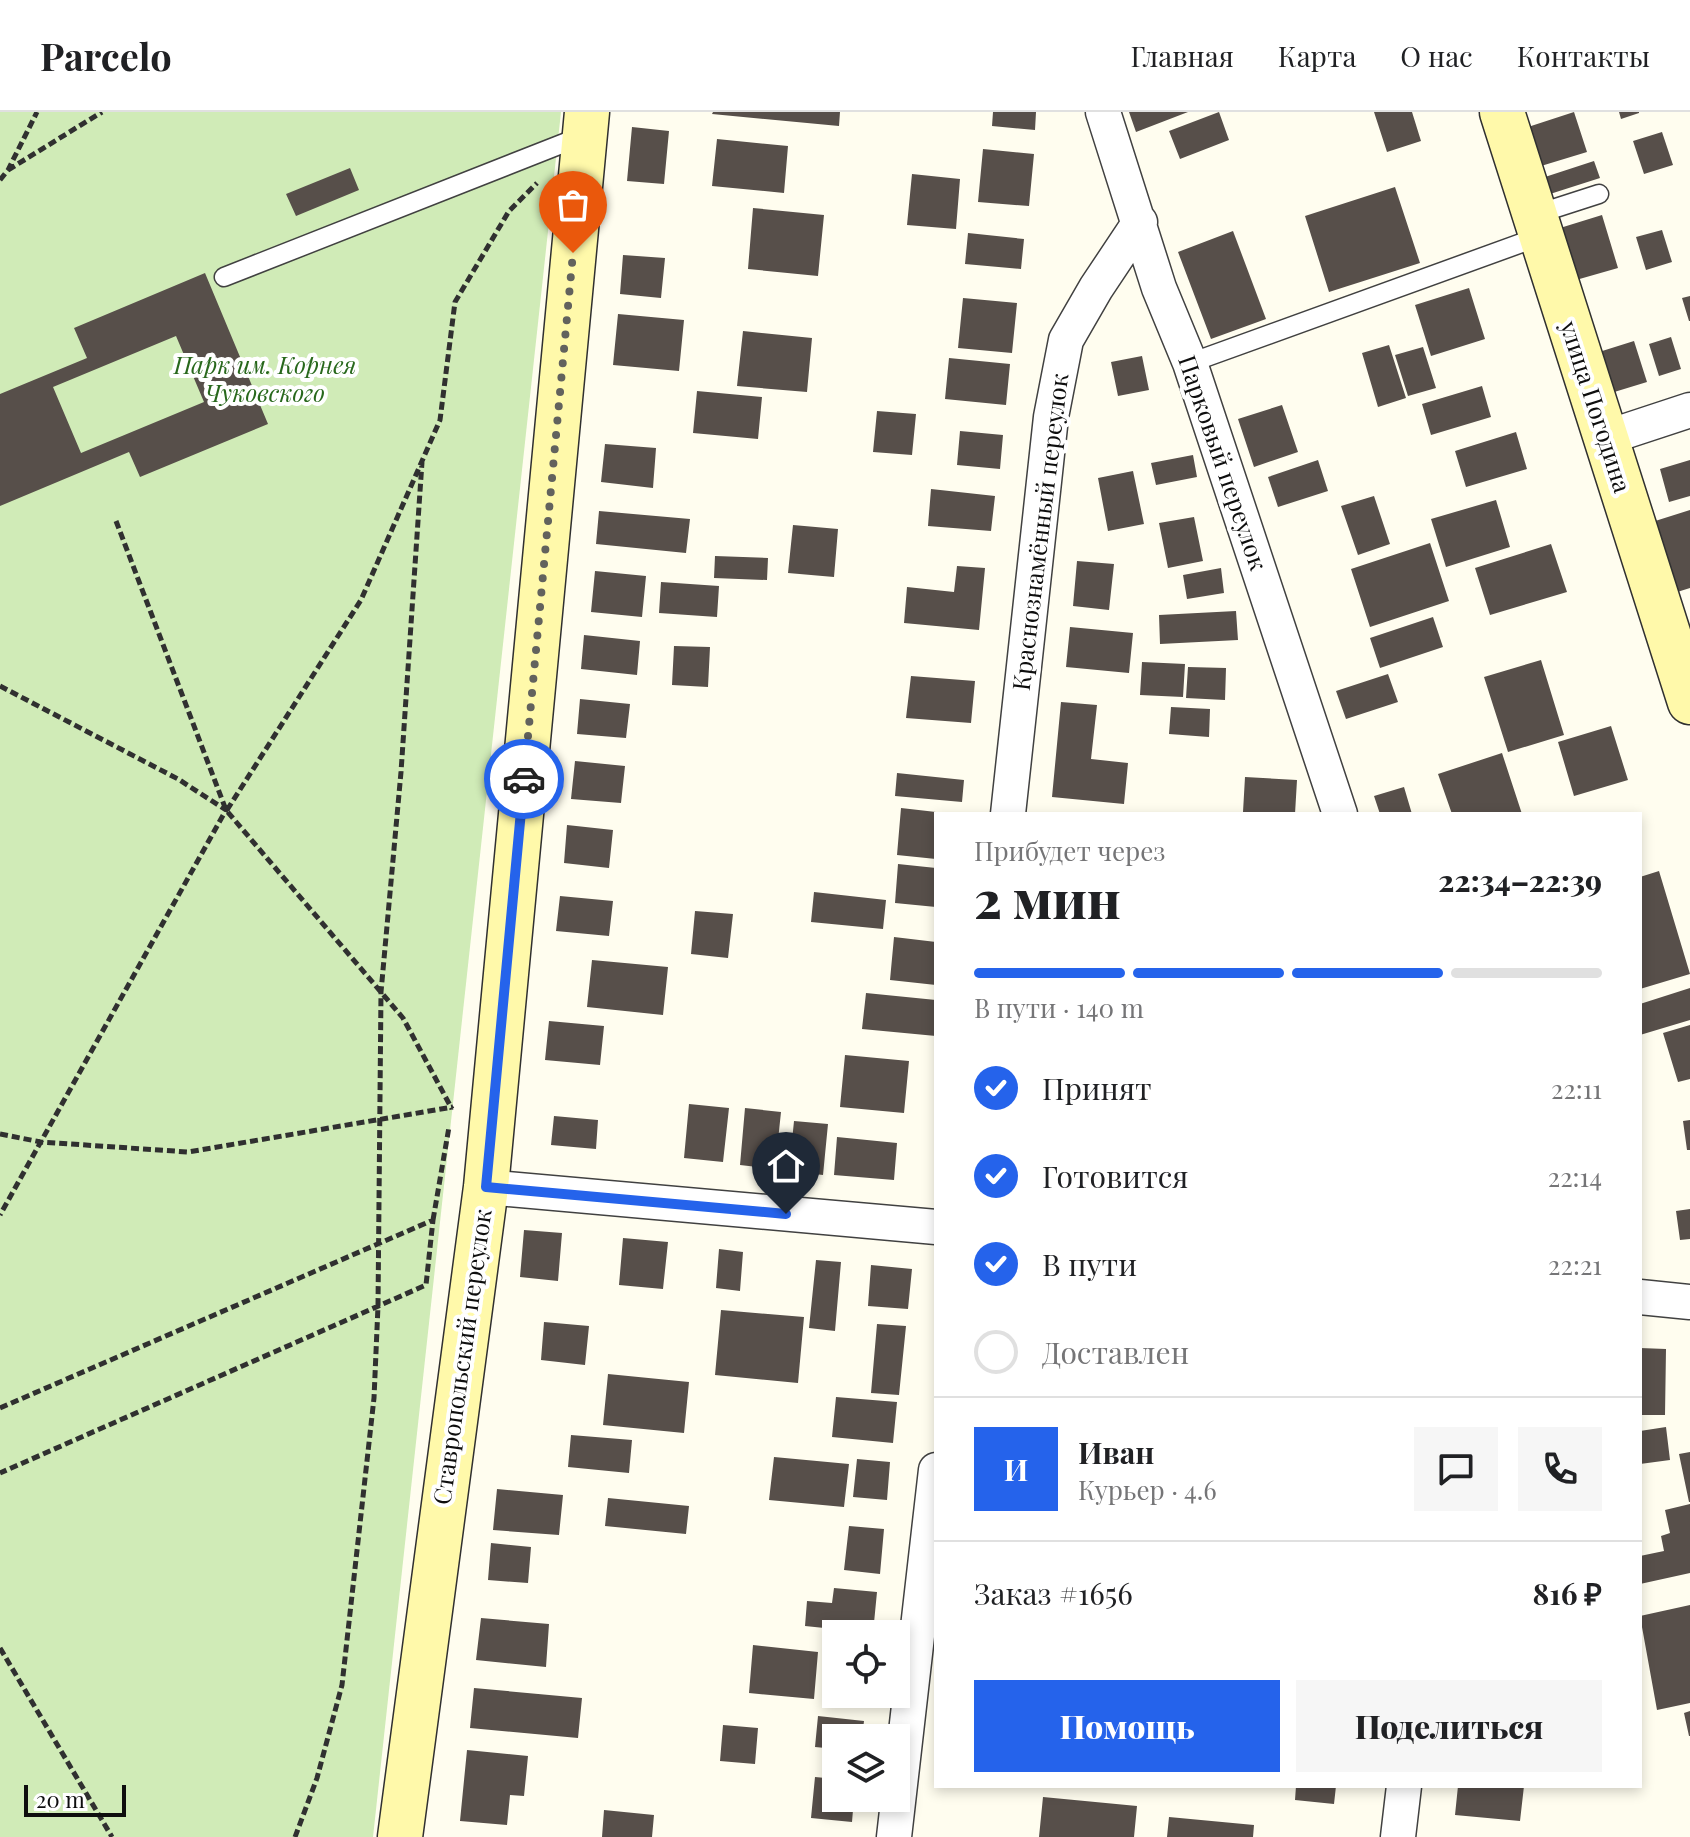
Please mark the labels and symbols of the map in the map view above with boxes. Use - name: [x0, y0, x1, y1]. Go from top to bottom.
- pin: [539, 171, 607, 253]
- street label: улица Погодина: [1554, 315, 1640, 496]
- park label: Парк им. Корнея Чуковского: [173, 348, 356, 408]
- street label: Парковый переулок: [1172, 351, 1276, 574]
- street label: Краснознамённый переулок: [1004, 371, 1074, 692]
- courier: [484, 739, 564, 819]
- pin: [752, 1132, 820, 1214]
- street label: Ставропольский переулок: [424, 1207, 498, 1507]
- scale bar: [24, 1781, 126, 1817]

